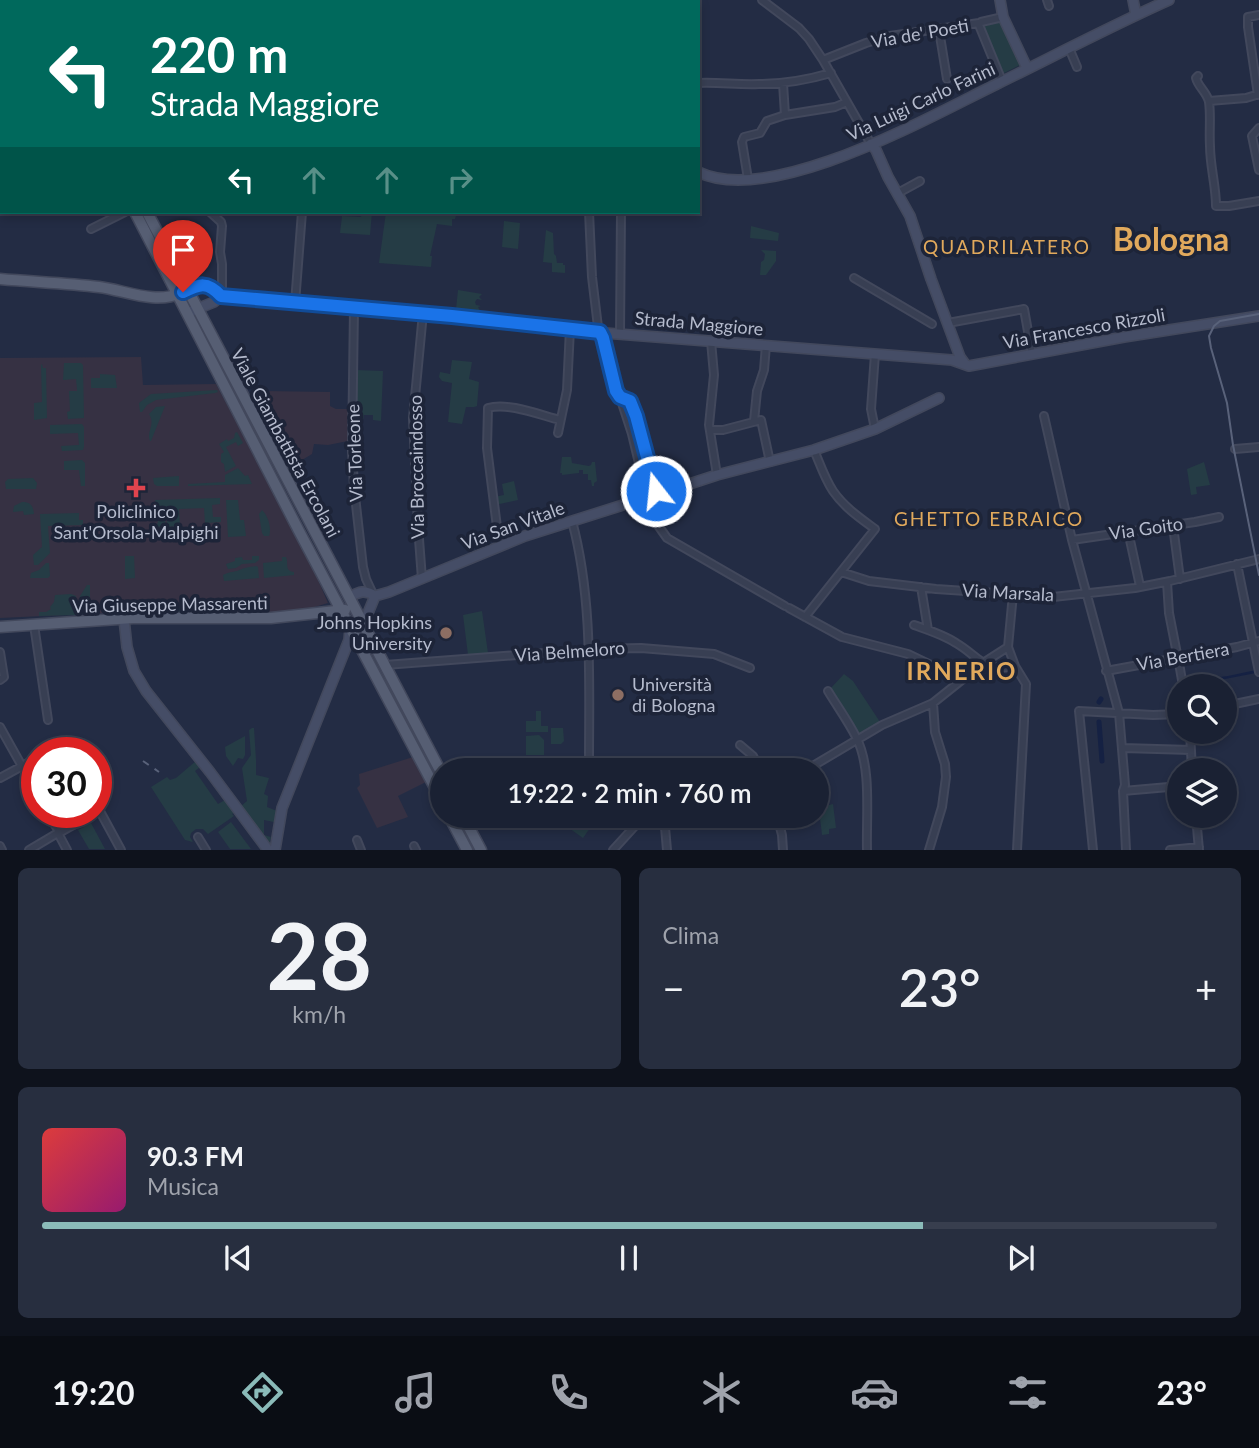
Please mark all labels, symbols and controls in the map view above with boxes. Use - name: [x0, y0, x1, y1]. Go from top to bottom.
- street label: Via de' Poeti: [869, 14, 970, 52]
- text: 220 m: [150, 25, 288, 83]
- icon: left: [35, 28, 126, 119]
- street label: Via Luigi Carlo Farini: [843, 57, 998, 145]
- text: Strada Maggiore: [150, 84, 380, 123]
- icon: left: [222, 161, 260, 199]
- icon: ahead: [295, 161, 333, 199]
- icon: ahead: [368, 161, 406, 199]
- icon: right: [441, 161, 479, 199]
- district label: Bologna: [1113, 219, 1229, 258]
- pin: [153, 220, 213, 292]
- icon: arrive: [164, 231, 202, 269]
- district label: QUADRILATERO: [923, 235, 1091, 258]
- street label: Via Francesco Rizzoli: [1001, 303, 1167, 353]
- street label: Strada Maggiore: [634, 306, 764, 340]
- street label: Viale Giambattista Ercolani: [227, 344, 345, 541]
- street label: Via Broccaindosso: [404, 395, 428, 539]
- street label: Via Torleone: [341, 404, 367, 502]
- position arrow: [619, 454, 693, 528]
- marker: Policlinico Sant'Orsola-Malpighi: [126, 478, 146, 498]
- street label: Via San Vitale: [458, 496, 567, 554]
- place label: Policlinico Sant'Orsola-Malpighi: [53, 500, 219, 543]
- district label: GHETTO EBRAICO: [894, 507, 1084, 530]
- street label: Via Goito: [1108, 512, 1184, 544]
- street label: Via Marsala: [962, 579, 1055, 605]
- street label: Via Giuseppe Massarenti: [72, 591, 268, 617]
- place label: Johns Hopkins University: [317, 611, 433, 654]
- marker: Johns Hopkins University: [438, 625, 454, 641]
- street label: Via Belmeloro: [514, 636, 626, 666]
- street label: Via Bertiera: [1135, 637, 1231, 675]
- district label: IRNERIO: [907, 656, 1017, 685]
- place label: Università di Bologna: [632, 673, 715, 716]
- map controls: [1167, 674, 1237, 828]
- button: search: [1167, 674, 1237, 744]
- marker: Università di Bologna: [610, 687, 626, 703]
- speed limit sign: 30: [21, 737, 112, 828]
- button: layers: [1167, 758, 1237, 828]
- text: 19:22 · 2 min · 760 m: [507, 777, 752, 809]
- text: 28: [266, 900, 372, 1009]
- text: Clima: [663, 921, 719, 949]
- text: 23°: [899, 956, 981, 1018]
- text: −: [663, 965, 685, 1011]
- text: +: [1195, 965, 1217, 1011]
- text: km/h: [292, 1000, 346, 1028]
- text: 90.3 FM: [147, 1140, 244, 1172]
- text: Musica: [147, 1172, 219, 1200]
- icon: previous: [219, 1239, 257, 1277]
- icon: pause: [610, 1239, 648, 1277]
- icon: next: [1002, 1239, 1040, 1277]
- icon: directions: [238, 1368, 287, 1417]
- icon: music: [391, 1368, 440, 1417]
- icon: phone: [544, 1368, 593, 1417]
- icon: climate: [697, 1368, 746, 1417]
- icon: car: [850, 1368, 899, 1417]
- icon: filters: [1003, 1368, 1052, 1417]
- text: 19:20: [52, 1373, 134, 1412]
- text: 23°: [1156, 1373, 1207, 1412]

